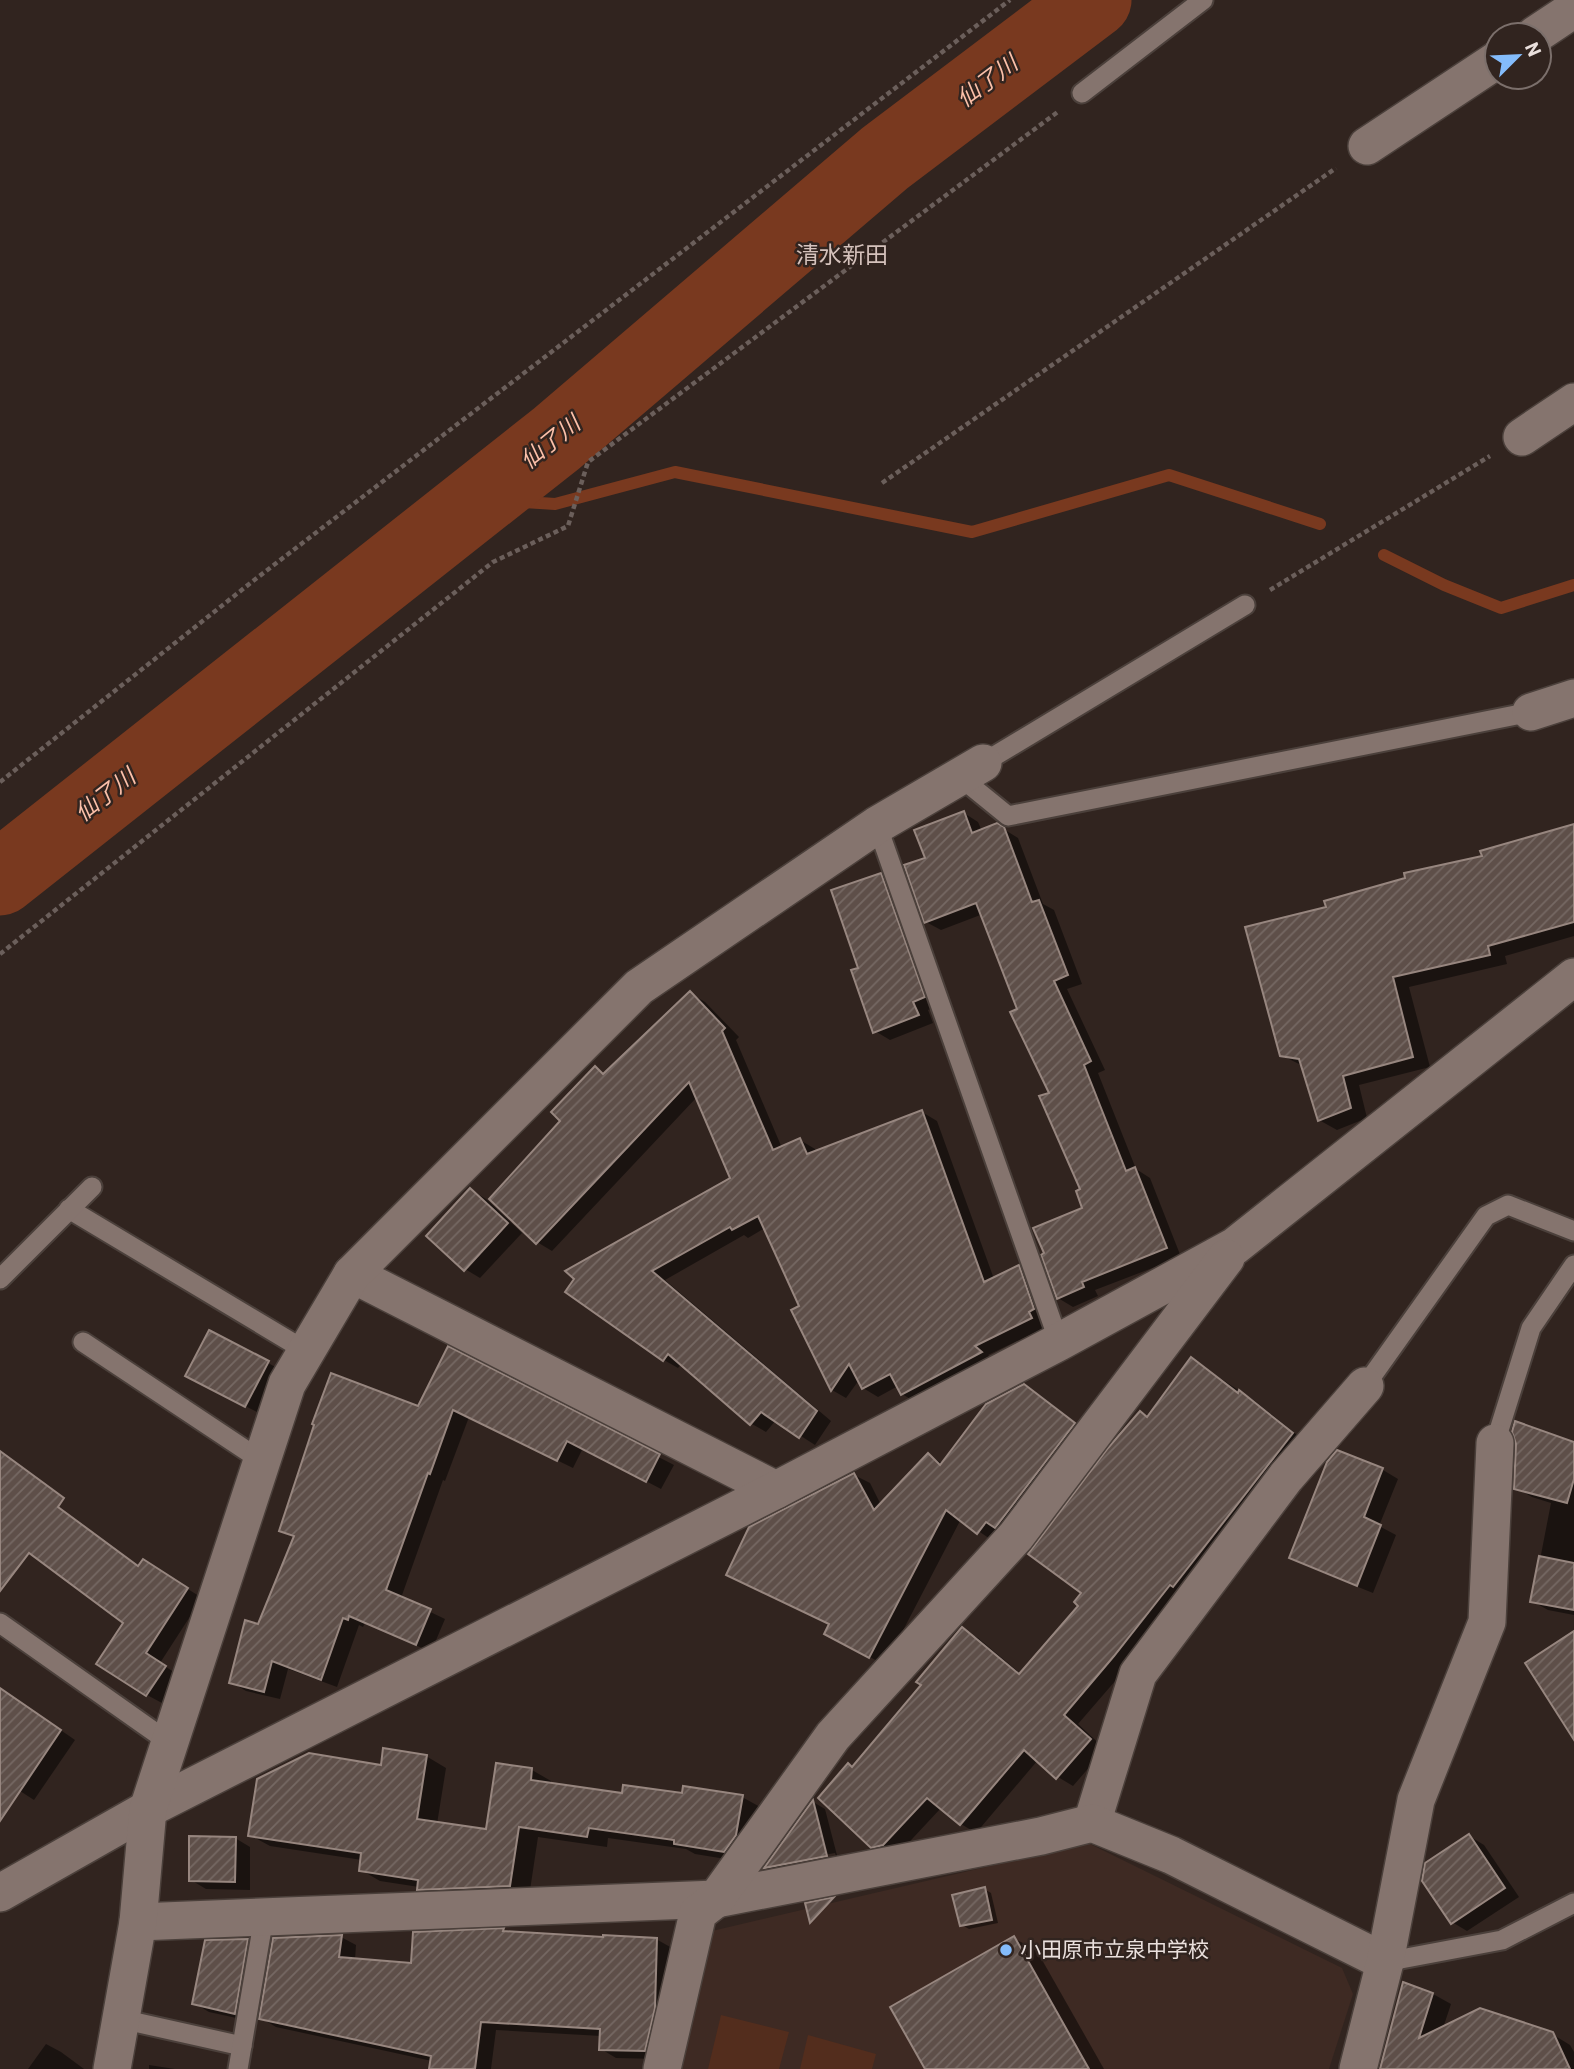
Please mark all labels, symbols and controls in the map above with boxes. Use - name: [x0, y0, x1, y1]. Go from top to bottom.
- north arrow: [1483, 21, 1553, 91]
- text: N: [1521, 38, 1547, 59]
- water label: 仙了川: [950, 46, 1025, 112]
- district label: 清水新田: [796, 240, 888, 268]
- water label: 仙了川: [514, 407, 587, 474]
- water label: 仙了川: [69, 760, 143, 826]
- place label: 小田原市立泉中学校: [1020, 1936, 1209, 1961]
- marker: 小田原市立泉中学校: [998, 1942, 1014, 1958]

